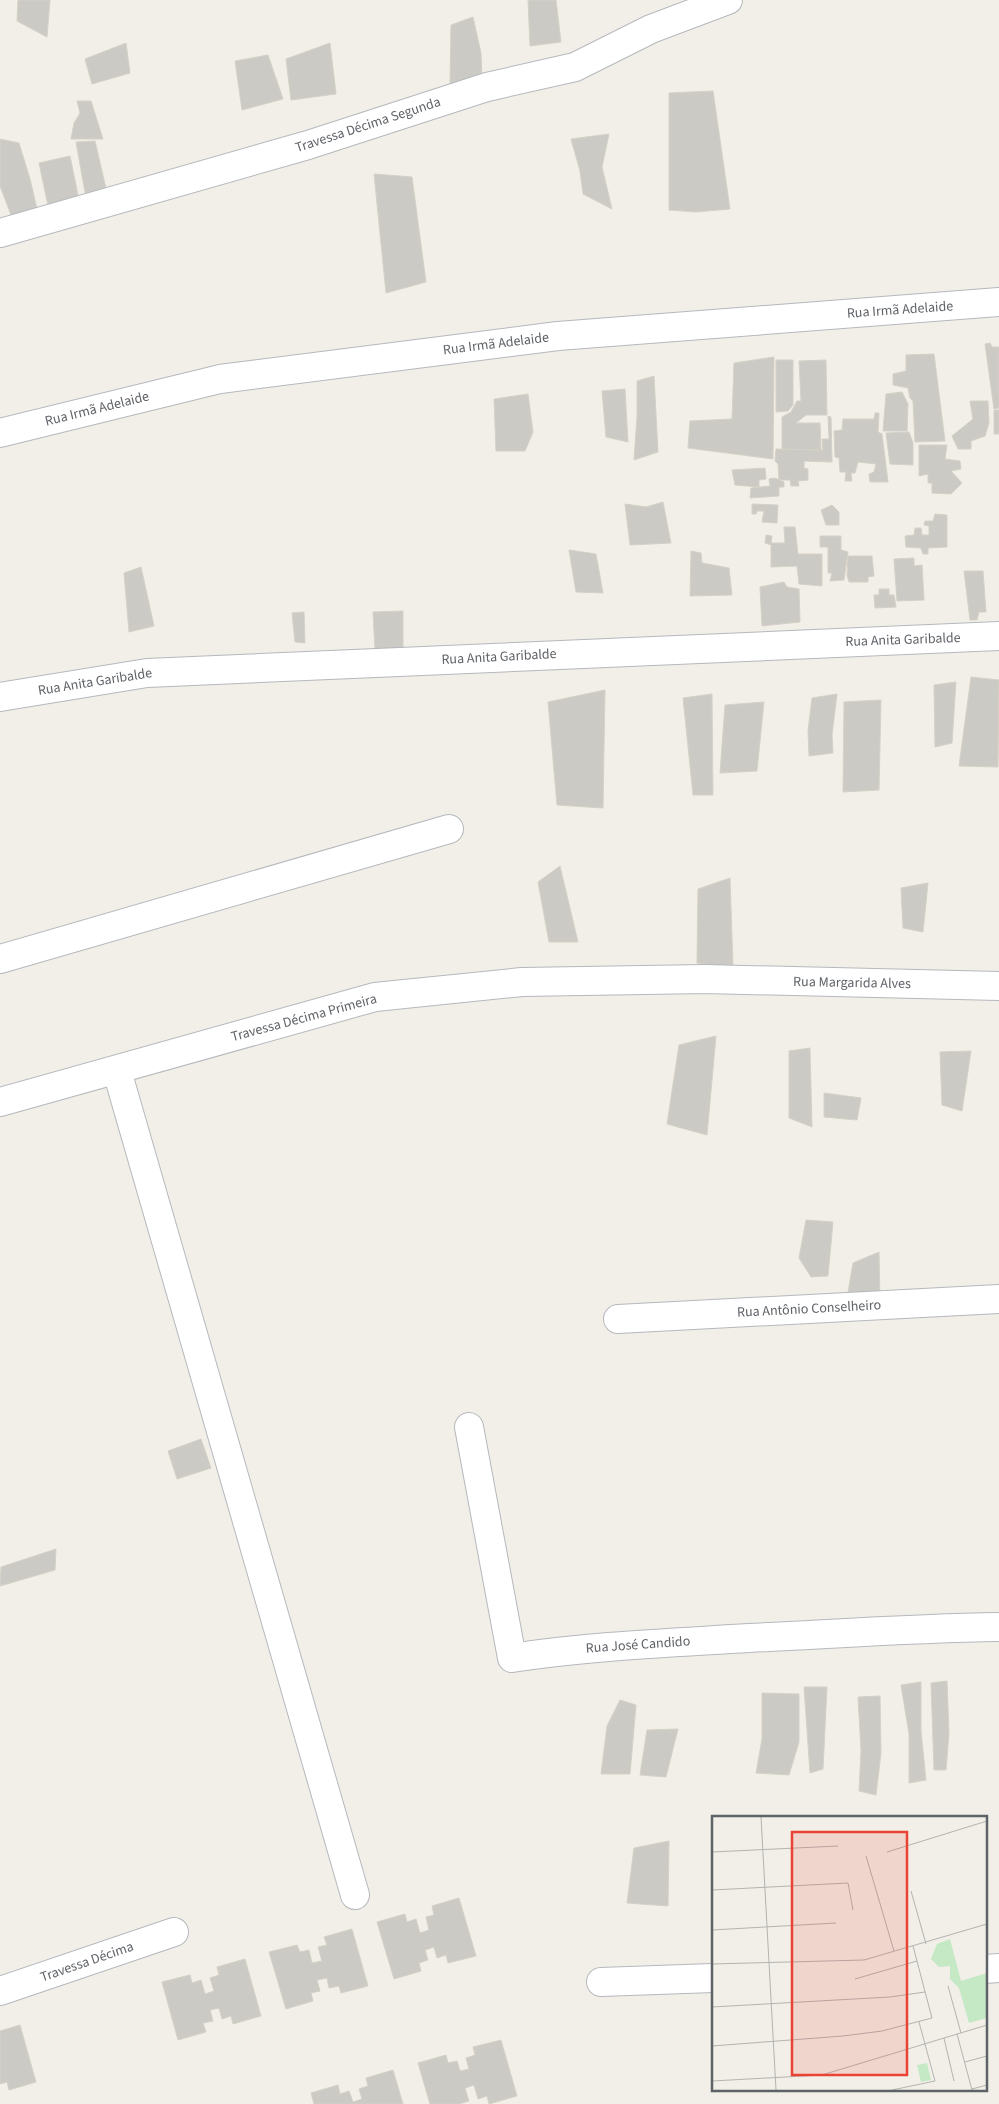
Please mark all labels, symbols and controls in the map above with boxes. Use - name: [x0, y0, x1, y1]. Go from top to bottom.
- street label: Travessa Décima Segunda: [293, 92, 443, 158]
- street label: Rua Irmã Adelaide: [846, 296, 954, 324]
- street label: Rua Irmã Adelaide: [442, 328, 550, 360]
- street label: Rua Irmã Adelaide: [43, 386, 151, 432]
- street label: Rua Anita Garibalde: [845, 628, 961, 652]
- street label: Rua Anita Garibalde: [441, 644, 557, 670]
- street label: Rua Anita Garibalde: [36, 663, 154, 701]
- street label: Rua Margarida Alves: [793, 972, 911, 994]
- street label: Travessa Décima Primeira: [229, 989, 379, 1047]
- street label: Rua Antônio Conselheiro: [736, 1295, 882, 1323]
- street label: Rua José Candido: [585, 1631, 691, 1659]
- inset map: [712, 1816, 986, 2092]
- street label: Travessa Décima: [38, 1937, 136, 1987]

